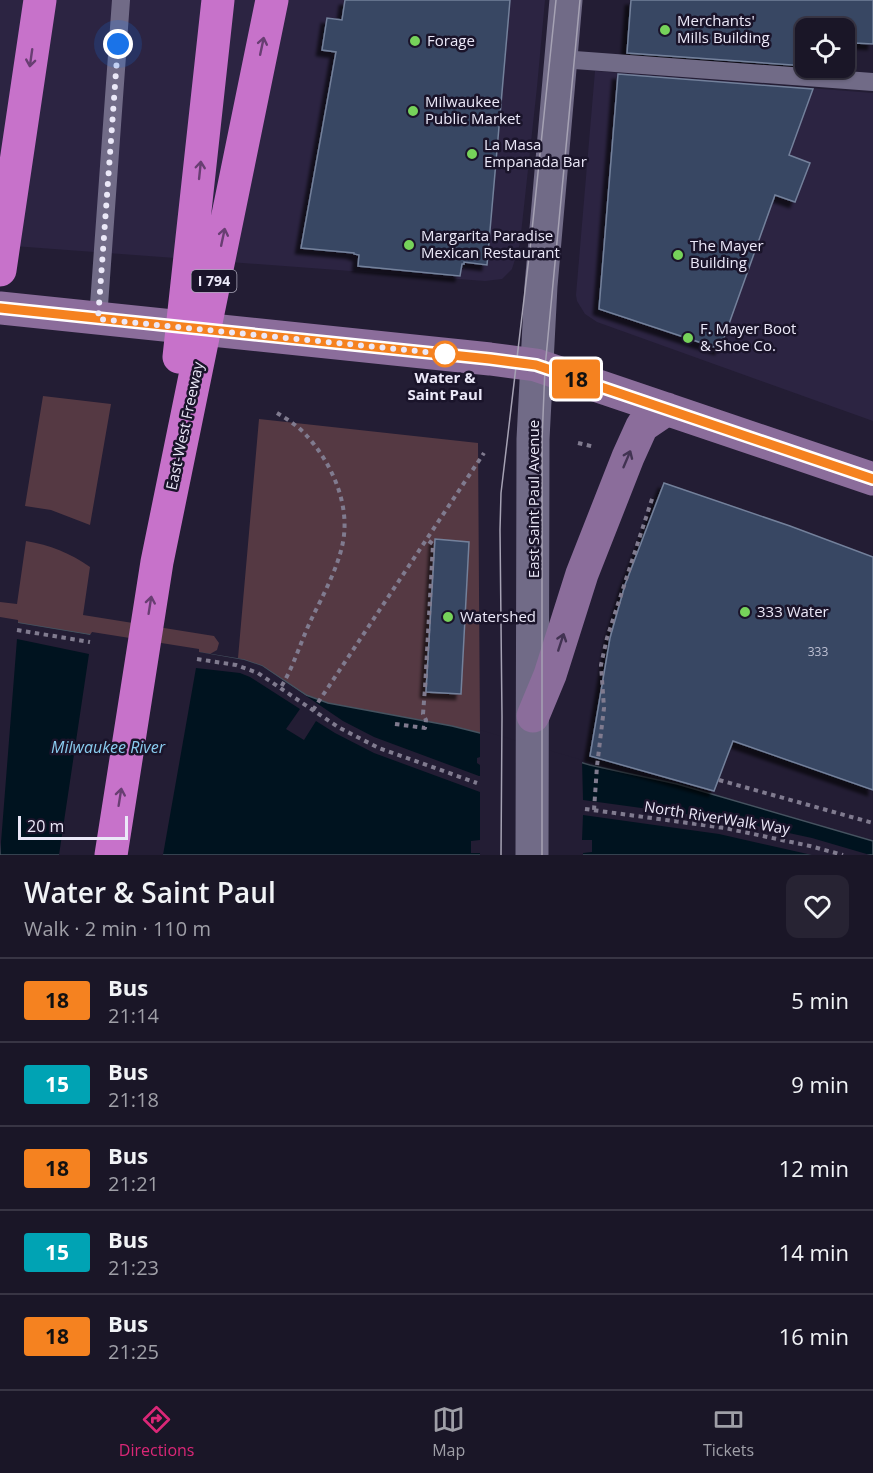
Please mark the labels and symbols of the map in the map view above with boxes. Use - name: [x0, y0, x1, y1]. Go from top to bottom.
- place label: Merchants' Mills Building: [677, 10, 770, 47]
- marker: Merchants' Mills Building: [658, 23, 672, 37]
- your location: [103, 29, 133, 59]
- place label: Forage: [427, 30, 475, 50]
- marker: Forage: [408, 34, 422, 48]
- one-way arrow: [257, 37, 268, 56]
- one-way arrow: [26, 47, 37, 67]
- place label: Milwaukee Public Market: [425, 91, 521, 128]
- marker: Milwaukee Public Market: [406, 104, 420, 118]
- place label: La Masa Empanada Bar: [484, 134, 587, 171]
- marker: La Masa Empanada Bar: [465, 147, 479, 161]
- one-way arrow: [195, 160, 206, 180]
- place label: Margarita Paradise Mexican Restaurant: [421, 225, 560, 262]
- one-way arrow: [218, 228, 229, 248]
- place label: The Mayer Building: [690, 235, 764, 272]
- marker: Margarita Paradise Mexican Restaurant: [402, 238, 416, 252]
- marker: The Mayer Building: [671, 248, 685, 262]
- road number: I 794: [192, 270, 236, 292]
- place label: F. Mayer Boot & Shoe Co.: [700, 318, 796, 355]
- marker: F. Mayer Boot & Shoe Co.: [681, 331, 695, 345]
- marker: Water & Saint Paul: [432, 341, 458, 367]
- street label: East-West Freeway: [161, 359, 208, 492]
- line badge: 18: [549, 360, 603, 398]
- place label: Water & Saint Paul: [407, 367, 483, 404]
- street label: East Saint Paul Avenue: [523, 420, 543, 578]
- one-way arrow: [622, 450, 633, 468]
- one-way arrow: [145, 595, 156, 615]
- place label: 333 Water: [757, 601, 829, 621]
- marker: 333 Water: [738, 605, 752, 619]
- place label: Watershed: [460, 606, 536, 626]
- marker: Watershed: [441, 610, 455, 624]
- one-way arrow: [556, 633, 567, 652]
- house number: 333: [808, 643, 828, 660]
- water label: Milwaukee River: [51, 736, 166, 758]
- one-way arrow: [115, 788, 126, 808]
- street label: North RiverWalk Way: [643, 796, 792, 838]
- scale bar: [18, 813, 128, 840]

